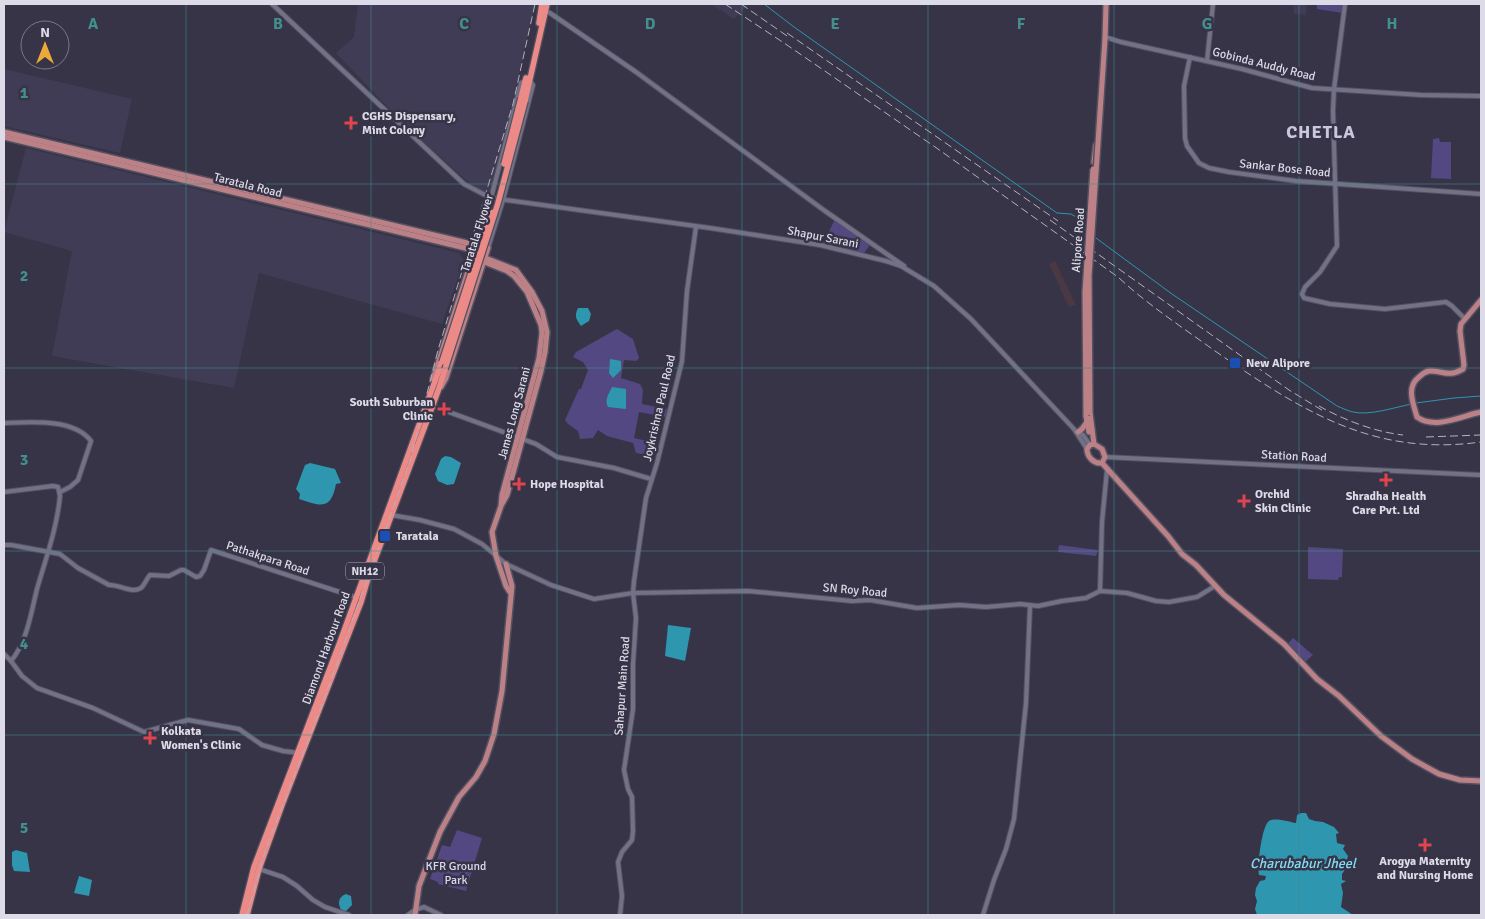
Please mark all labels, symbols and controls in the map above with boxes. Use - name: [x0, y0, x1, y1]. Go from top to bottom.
- text: A: [88, 14, 99, 34]
- text: B: [273, 14, 283, 34]
- text: C: [459, 14, 469, 34]
- text: D: [645, 14, 656, 34]
- text: E: [830, 14, 840, 34]
- text: F: [1017, 14, 1026, 34]
- text: G: [1202, 14, 1212, 34]
- text: H: [1387, 14, 1397, 34]
- north arrow: [20, 20, 70, 70]
- text: N: [40, 24, 50, 41]
- street label: Gobinda Auddy Road: [1211, 44, 1317, 85]
- text: 1: [20, 83, 29, 103]
- place label: CGHS Dispensary, Mint Colony: [362, 109, 456, 138]
- marker: CGHS Dispensary, Mint Colony: [344, 116, 358, 130]
- district label: CHETLA: [1286, 121, 1356, 143]
- street label: Sankar Bose Road: [1239, 156, 1331, 181]
- street label: Taratala Road: [212, 170, 283, 201]
- street label: Taratala Flyover: [458, 192, 497, 274]
- street label: Alipore Road: [1069, 207, 1088, 273]
- street label: Shapur Sarani: [786, 223, 860, 252]
- text: 2: [20, 266, 28, 286]
- street label: Joykrishna Paul Road: [640, 353, 679, 463]
- marker: New Alipore: [1228, 356, 1242, 370]
- place label: New Alipore: [1246, 356, 1310, 371]
- street label: James Long Sarani: [495, 365, 534, 461]
- place label: South Suburban Clinic: [350, 395, 433, 424]
- marker: South Suburban Clinic: [437, 402, 451, 416]
- street label: Station Road: [1261, 447, 1327, 466]
- text: 3: [20, 450, 28, 470]
- marker: Shradha Health Care Pvt. Ltd: [1379, 473, 1393, 487]
- marker: Hope Hospital: [512, 477, 526, 491]
- place label: Hope Hospital: [530, 477, 604, 492]
- place label: Orchid Skin Clinic: [1255, 487, 1311, 516]
- place label: Shradha Health Care Pvt. Ltd: [1346, 489, 1427, 518]
- marker: Orchid Skin Clinic: [1237, 494, 1251, 508]
- marker: Taratala: [378, 529, 392, 543]
- place label: Taratala: [396, 529, 439, 544]
- street label: Pathakpara Road: [224, 538, 311, 579]
- road number: NH12: [346, 562, 384, 580]
- street label: SN Roy Road: [822, 580, 888, 601]
- street label: Diamond Harbour Road: [299, 590, 354, 707]
- text: 4: [20, 634, 29, 654]
- street label: Sahapur Main Road: [612, 636, 633, 736]
- place label: Kolkata Women's Clinic: [161, 724, 241, 753]
- marker: Kolkata Women's Clinic: [143, 731, 157, 745]
- text: 5: [20, 818, 28, 838]
- marker: Arogya Maternity and Nursing Home: [1418, 838, 1432, 852]
- place label: Arogya Maternity and Nursing Home: [1377, 854, 1473, 883]
- water label: Charubabur Jheel: [1250, 855, 1357, 872]
- park label: KFR Ground Park: [426, 859, 486, 888]

